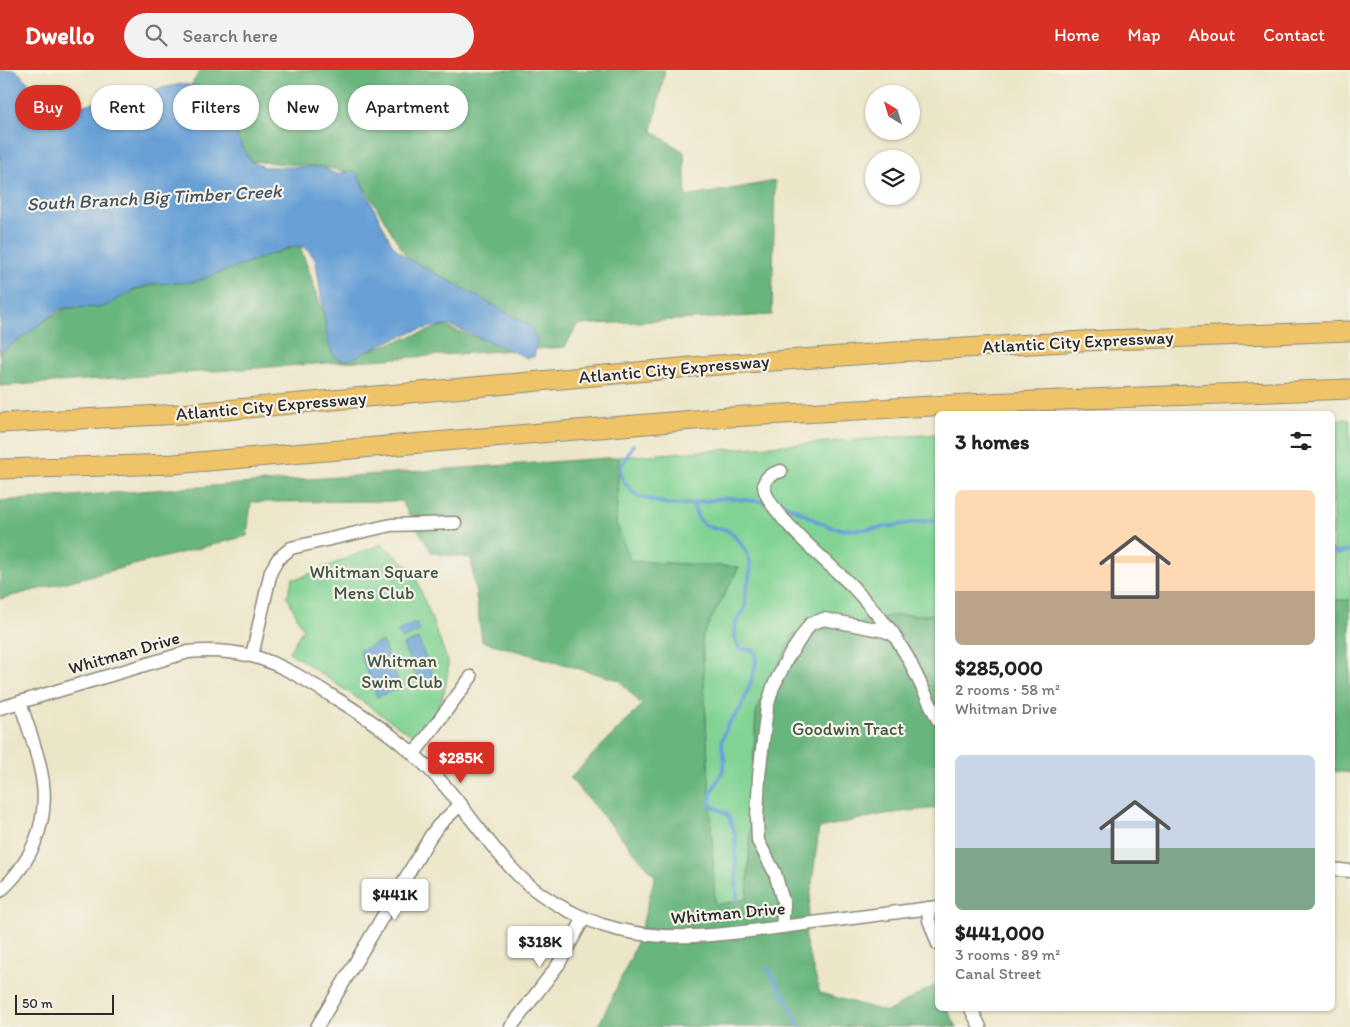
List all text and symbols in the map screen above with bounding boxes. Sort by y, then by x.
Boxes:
search box [124,13,474,58]
text: Dwello [25,21,94,50]
icon: search [142,21,170,49]
text: Search here [182,24,278,47]
text: Home [1054,24,1100,46]
text: Map [1128,24,1161,46]
text: About [1189,24,1235,46]
text: Contact [1263,24,1325,46]
chip: Buy [15,85,81,130]
chip: Rent [91,85,163,130]
chip: Filters [173,85,259,130]
chip: New [269,85,338,130]
chip: Apartment [348,85,468,130]
north arrow [865,85,920,140]
map controls [865,85,920,205]
button: layers [865,150,920,205]
water label: South Branch Big Timber Creek [26,179,283,216]
street label: Atlantic City Expressway [982,326,1175,358]
street label: Atlantic City Expressway [578,350,771,388]
street label: Atlantic City Expressway [175,387,368,425]
icon: filters [1287,427,1315,455]
text: 3 homes [955,429,1030,454]
icon: home [1090,522,1180,612]
park label: Whitman Square Mens Club [309,561,439,604]
street label: Whitman Drive [66,627,182,679]
park label: Whitman Swim Club [361,650,443,693]
text: $285,000 [955,655,1043,680]
text: 2 rooms · 58 m² [955,680,1060,699]
text: Whitman Drive [955,699,1057,718]
park label: Goodwin Tract [792,718,904,740]
pin: $285K [426,742,496,784]
text: $285K [439,748,483,767]
icon: home [1090,787,1180,877]
pin: $441K [360,878,430,921]
text: $441K [373,885,418,904]
street label: Whitman Drive [670,897,786,929]
text: $441,000 [955,920,1044,945]
pin: $318K [505,926,575,968]
text: $318K [518,932,562,951]
text: 3 rooms · 89 m² [955,945,1060,964]
text: Canal Street [955,964,1041,983]
scale bar [15,992,114,1015]
text: 50 m [22,995,53,1012]

